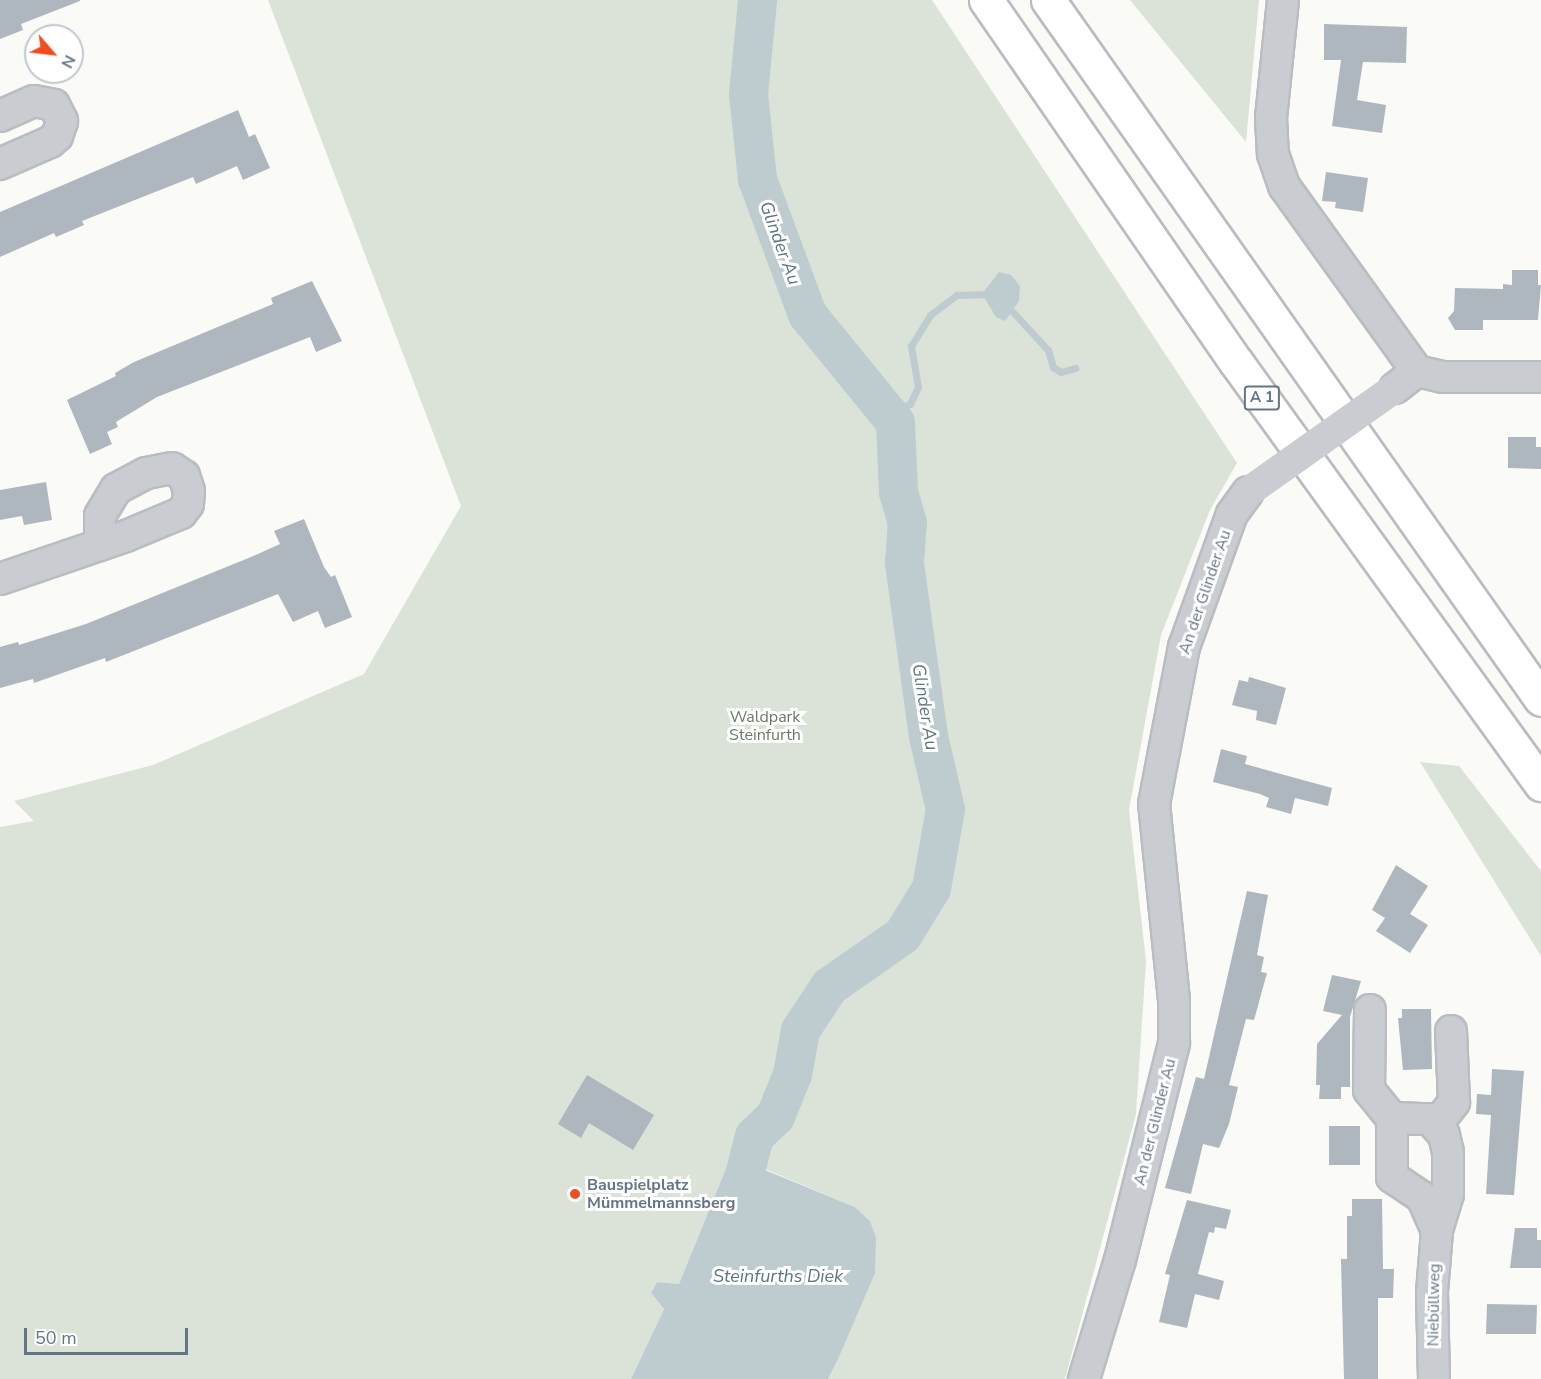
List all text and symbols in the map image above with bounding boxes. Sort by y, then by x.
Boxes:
north arrow [24,24,84,84]
text: N [56,51,81,72]
water label: Glinder Au [755,198,805,288]
road number: A 1 [1242,386,1282,410]
street label: An der Glinder Au [1175,527,1235,657]
water label: Glinder Au [908,662,942,752]
park label: Waldpark Steinfurth [729,707,801,745]
street label: An der Glinder Au [1130,1057,1180,1187]
place label: Bauspielplatz Mümmelmannsberg [587,1175,735,1213]
marker: Bauspielplatz Mümmelmannsberg [568,1187,582,1201]
street label: Niebüllweg [1424,1263,1444,1347]
water label: Steinfurths Diek [713,1265,843,1287]
scale bar [27,1316,190,1354]
text: 50 m [35,1326,77,1350]

